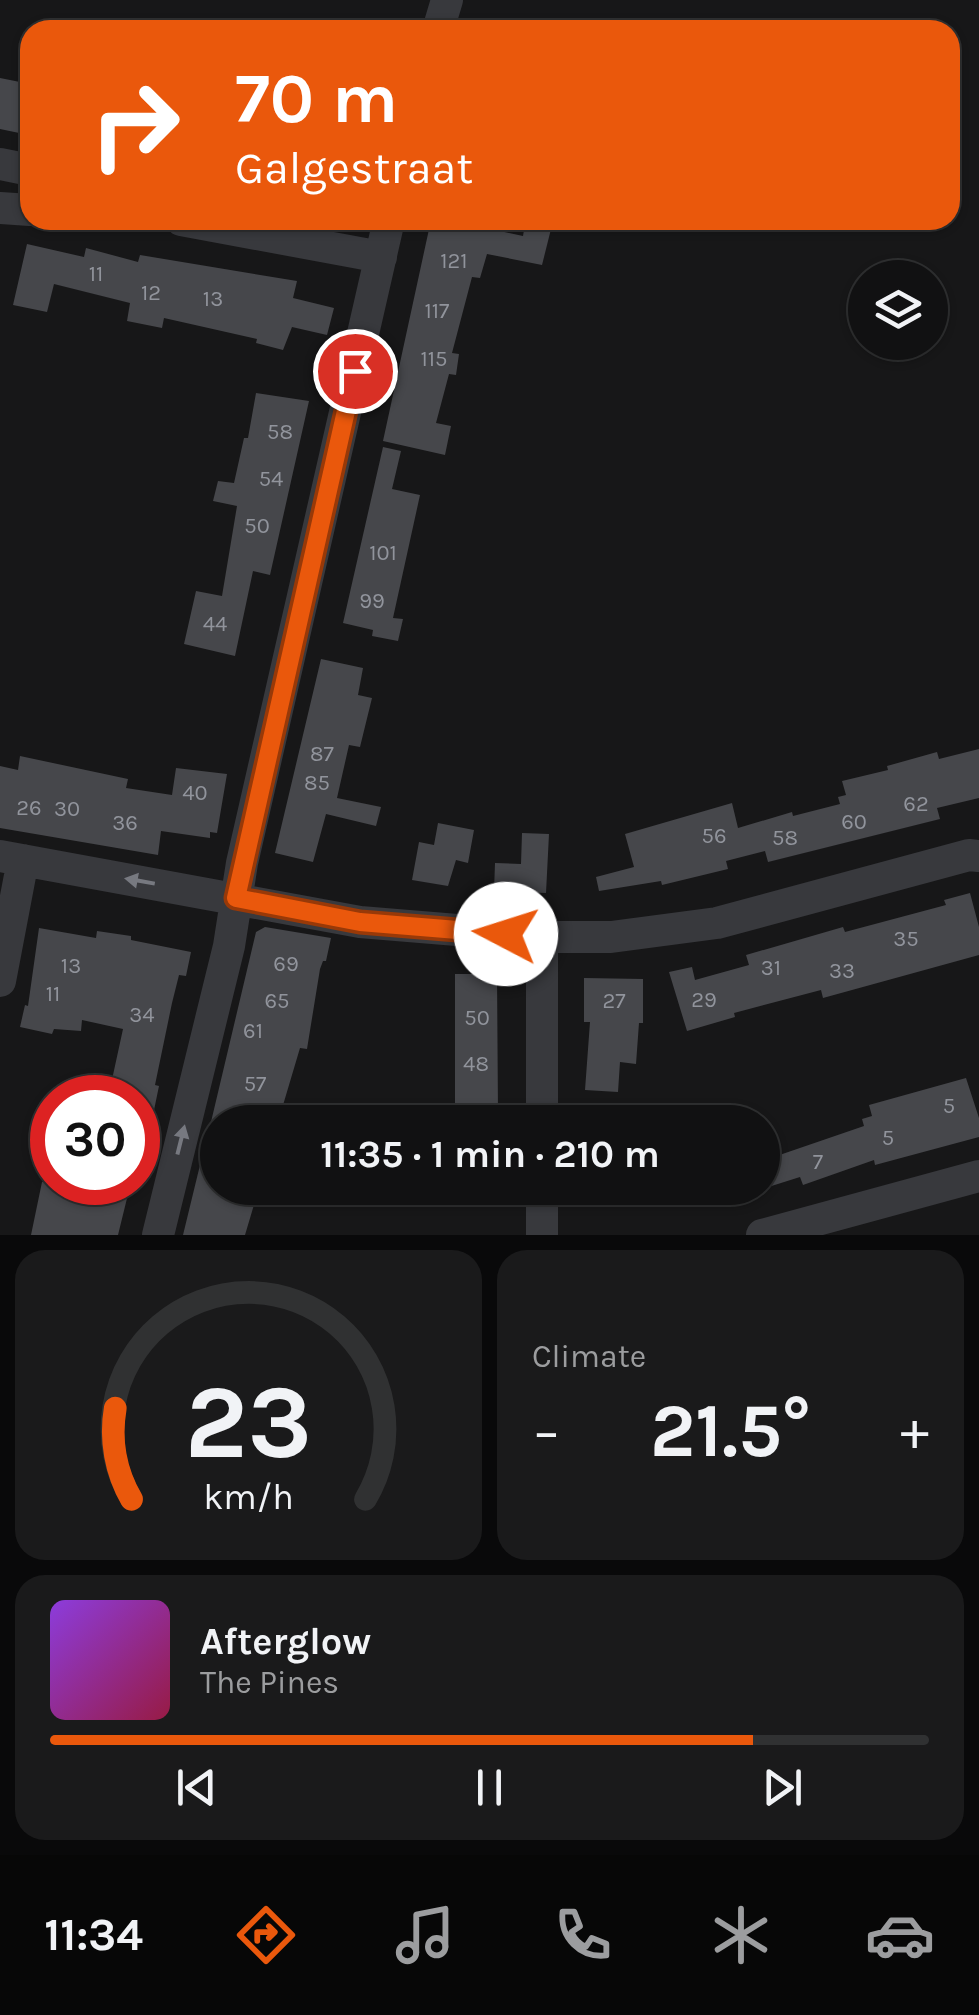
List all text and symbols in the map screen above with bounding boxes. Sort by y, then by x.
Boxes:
text: 70 m [235,58,398,140]
icon: right [70,60,200,190]
text: Galgestraat [235,142,473,194]
house number: 121 [440,248,468,274]
map controls [848,260,948,360]
button: layers [848,260,948,360]
house number: 11 [89,261,103,287]
house number: 12 [141,280,161,306]
house number: 13 [203,286,223,312]
house number: 117 [425,298,449,324]
pin [313,329,398,414]
icon: arrive [328,344,383,399]
house number: 115 [421,346,447,372]
house number: 58 [267,419,293,445]
house number: 54 [259,466,283,492]
house number: 50 [244,513,270,539]
house number: 101 [369,540,397,566]
house number: 99 [359,588,385,614]
house number: 44 [203,611,227,637]
house number: 87 [310,741,334,767]
house number: 85 [304,770,330,796]
house number: 40 [182,780,208,806]
house number: 62 [903,791,929,817]
house number: 26 [16,795,42,821]
house number: 30 [54,796,80,822]
house number: 60 [841,809,867,835]
house number: 36 [112,810,138,836]
house number: 56 [701,823,727,849]
house number: 58 [772,825,798,851]
one-way arrow [124,873,155,888]
position arrow [454,882,558,986]
house number: 35 [893,926,919,952]
house number: 69 [273,951,299,977]
house number: 13 [61,953,81,979]
house number: 31 [761,955,781,981]
house number: 33 [829,958,855,984]
house number: 11 [46,981,60,1007]
house number: 29 [691,987,717,1013]
house number: 65 [264,988,290,1014]
house number: 27 [602,988,626,1014]
house number: 34 [129,1002,155,1028]
house number: 50 [464,1005,490,1031]
house number: 61 [243,1018,263,1044]
house number: 48 [463,1051,489,1077]
house number: 57 [244,1071,266,1097]
speed limit sign: 30 [30,1075,160,1205]
house number: 5 [943,1093,955,1119]
one-way arrow [174,1124,190,1155]
house number: 5 [882,1125,894,1151]
text: 11:35 · 1 min · 210 m [320,1132,660,1177]
house number: 7 [813,1149,823,1175]
text: Climate [532,1338,646,1375]
text: 23 [185,1362,312,1483]
text: 21.5° [650,1387,811,1475]
text: − [532,1399,561,1463]
text: + [900,1399,929,1463]
text: km/h [203,1476,294,1518]
text: Afterglow [200,1619,371,1664]
text: The Pines [200,1664,339,1701]
icon: previous [169,1760,224,1815]
icon: pause [462,1760,517,1815]
icon: next [755,1760,810,1815]
icon: directions [231,1900,301,1970]
icon: music [390,1900,460,1970]
icon: phone [548,1900,618,1970]
icon: climate [706,1900,776,1970]
icon: car [865,1900,935,1970]
text: 11:34 [44,1909,143,1961]

